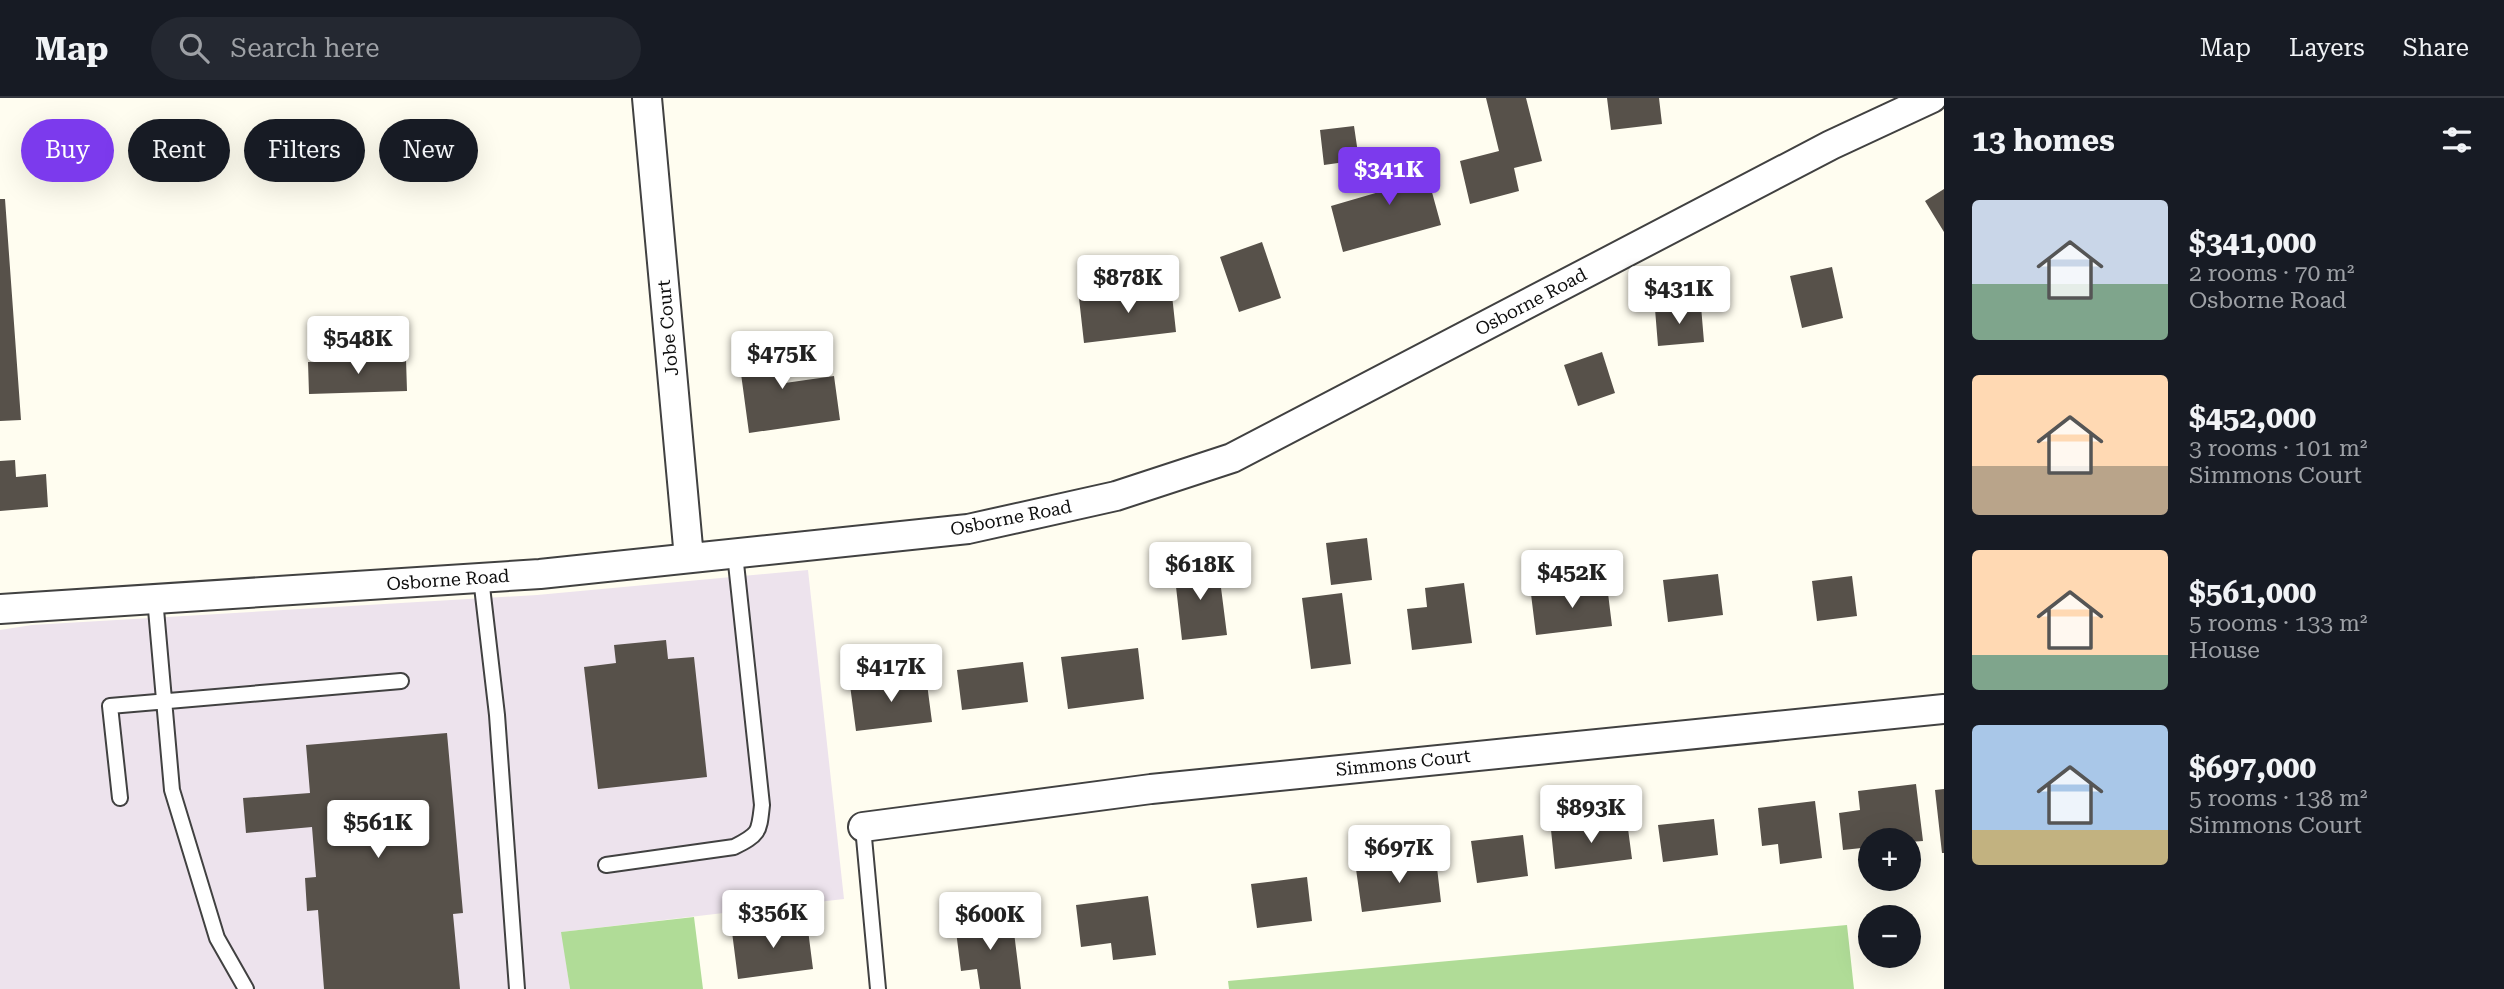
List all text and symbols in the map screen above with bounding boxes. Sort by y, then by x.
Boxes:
search box [151,17,641,80]
text: Map [35,29,109,68]
icon: search [175,29,213,67]
text: Search here [231,33,380,63]
text: Map [2200,34,2251,62]
text: Layers [2289,34,2365,62]
text: Share [2403,34,2469,62]
chip: Buy [21,119,114,182]
chip: Rent [128,119,230,182]
chip: Filters [244,119,365,182]
chip: New [379,119,478,182]
icon: filters [2438,121,2476,159]
text: 13 homes [1972,123,2115,158]
pin: $341K [1340,148,1438,207]
text: $341K [1354,156,1424,183]
text: $341,000 [2189,225,2316,260]
icon: home [2028,228,2112,312]
pin: $878K [1079,256,1177,315]
text: 2 rooms · 70 m² [2189,260,2355,287]
street label: Osborne Road [1471,263,1590,340]
text: $878K [1093,264,1163,291]
pin: $431K [1630,266,1728,326]
text: $431K [1644,275,1714,302]
street label: Jobe Court [653,279,682,377]
text: Osborne Road [2189,287,2346,314]
pin: $548K [309,316,407,376]
text: $548K [323,325,393,352]
pin: $475K [733,331,831,391]
text: $475K [747,340,817,367]
text: $452,000 [2189,400,2316,435]
icon: home [2028,403,2112,487]
text: 3 rooms · 101 m² [2189,435,2367,462]
text: Simmons Court [2189,462,2362,489]
street label: Osborne Road [948,495,1074,540]
pin: $618K [1151,542,1249,602]
pin: $452K [1523,550,1621,610]
text: $618K [1165,551,1235,578]
text: $452K [1537,559,1607,586]
street label: Osborne Road [386,565,511,594]
text: $561,000 [2189,575,2316,610]
icon: home [2028,578,2112,662]
text: 5 rooms · 133 m² [2189,610,2367,637]
text: House [2189,637,2260,664]
pin: $417K [842,644,940,704]
text: $417K [856,653,926,680]
street label: Simmons Court [1335,745,1472,780]
text: $697,000 [2189,750,2316,785]
icon: home [2028,753,2112,837]
text: 5 rooms · 138 m² [2189,785,2367,812]
pin: $893K [1542,786,1640,845]
text: $893K [1556,794,1626,821]
pin: $561K [329,800,427,860]
text: $561K [343,809,413,836]
text: Simmons Court [2189,812,2362,839]
pin: $697K [1350,826,1448,885]
map controls [1858,828,1921,968]
button: + [1858,828,1921,891]
text: $697K [1364,834,1434,861]
pin: $356K [724,890,822,950]
pin: $600K [941,892,1039,952]
text: $356K [738,899,808,926]
text: $600K [955,901,1025,928]
button: − [1858,905,1921,968]

